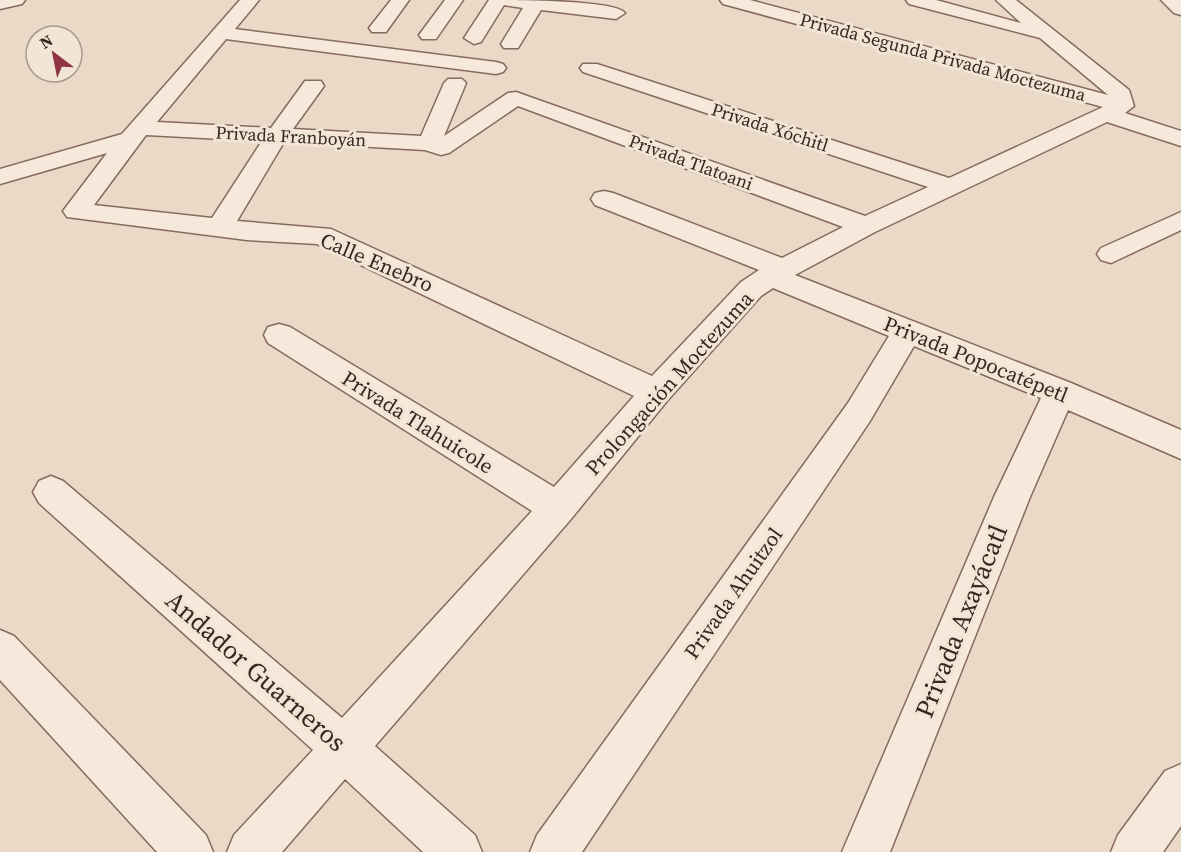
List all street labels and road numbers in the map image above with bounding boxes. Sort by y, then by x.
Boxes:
street label: Privada Segunda Privada Moctezuma [797,7,1090,107]
street label: Privada Xóchitl [708,96,832,158]
street label: Privada Franboyán [215,120,367,152]
street label: Privada Tlatoani [625,128,757,196]
street label: Calle Enebro [316,225,438,299]
street label: Prolongación Moctezuma [578,284,760,481]
street label: Privada Popocatépetl [879,309,1073,409]
street label: Privada Tlahuicole [337,364,499,480]
street label: Privada Axayácatl [906,519,1016,723]
street label: Privada Ahuitzol [677,522,789,664]
street label: Andador Guarneros [158,582,354,760]

